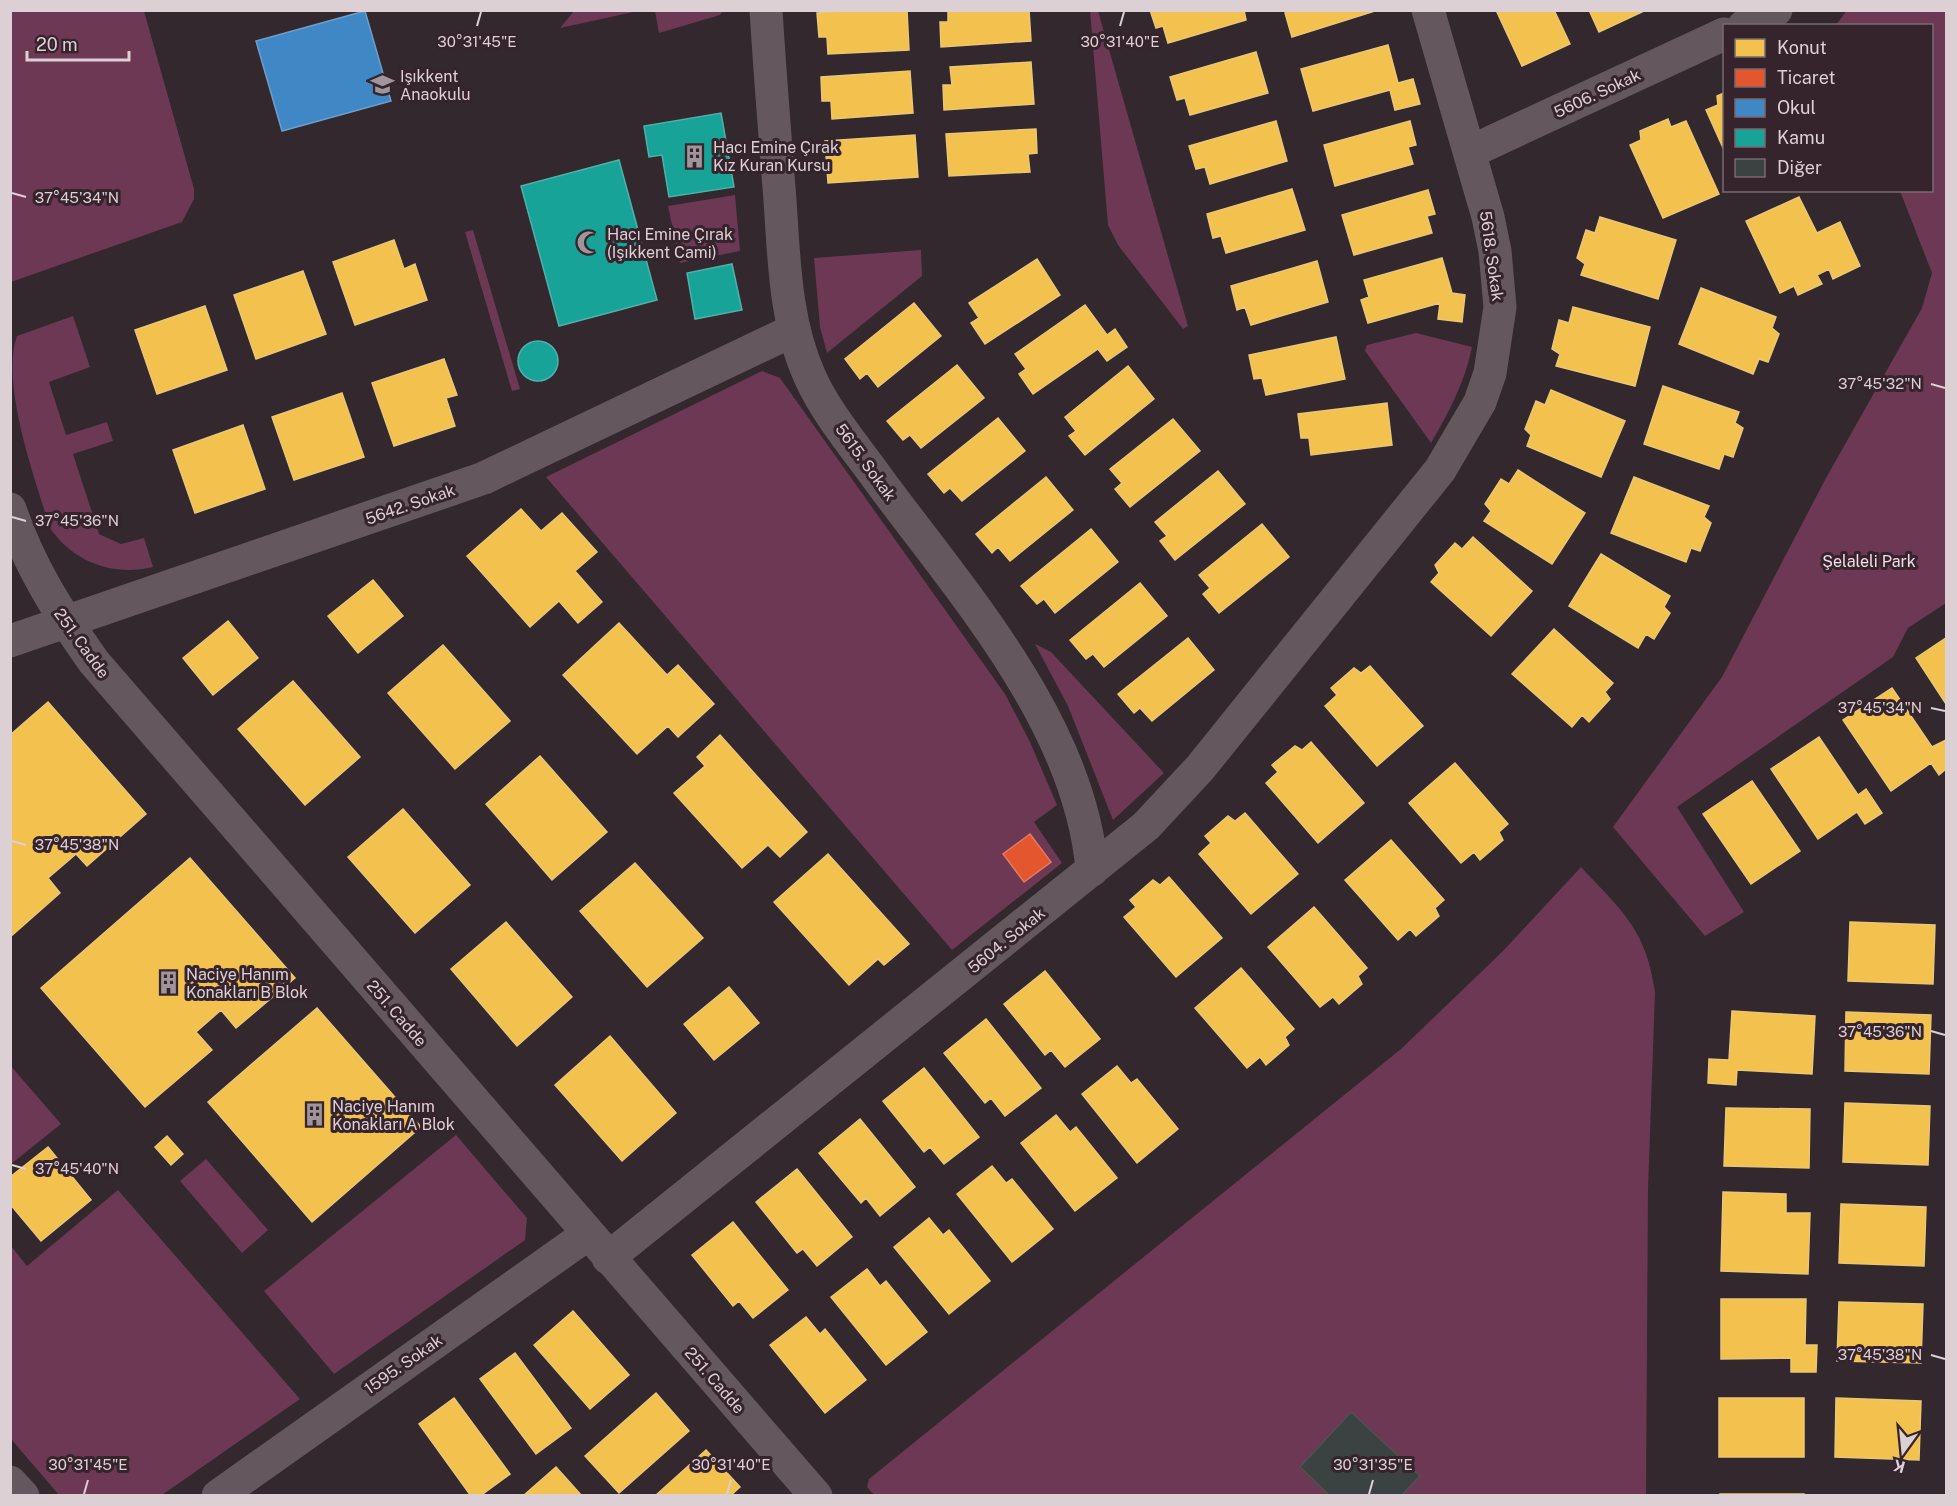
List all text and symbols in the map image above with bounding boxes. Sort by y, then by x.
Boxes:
scale bar [27,24,129,62]
legend [1723,24,1933,192]
text: 30°31'45"E [437,33,517,50]
text: 30°31'40"E [1080,33,1160,50]
text: 20 m [36,34,78,55]
text: Konut [1777,37,1827,58]
street label: 5606. Sokak [1551,65,1644,122]
place label: Işıkkent Anaokulu [400,67,471,104]
text: Ticaret [1777,67,1835,88]
school or university icon: Işıkkent Anaokulu [369,72,395,98]
text: Okul [1777,97,1816,118]
text: Kamu [1777,127,1825,148]
place label: Hacı Emine Çırak Kız Kuran Kursu [713,138,839,175]
building icon: Hacı Emine Çırak Kız Kuran Kursu [682,143,708,169]
text: Diğer [1777,157,1822,178]
text: 37°45'34"N [35,189,119,206]
street label: 5618. Sokak [1476,210,1507,302]
place label: Hacı Emine Çırak (Işıkkent Cami) [607,225,733,262]
mosque icon: Hacı Emine Çırak (Işıkkent Cami) [576,230,602,256]
text: 37°45'32"N [1838,375,1922,392]
street label: 5615. Sokak [831,420,900,505]
street label: 5642. Sokak [363,480,457,529]
text: 37°45'36"N [35,512,119,529]
park label: Şelaleli Park [1822,552,1916,571]
street label: 251. Cadde [50,605,113,682]
text: 37°45'34"N [1838,699,1922,716]
text: 37°45'38"N [35,836,119,853]
street label: 5604. Sokak [964,904,1049,977]
place label: Naciye Hanım Konakları B Blok [186,965,308,1002]
building icon: Naciye Hanım Konakları B Blok [155,970,181,996]
street label: 251. Cadde [363,976,431,1050]
text: 37°45'36"N [1838,1023,1922,1040]
place label: Naciye Hanım Konakları A Blok [332,1097,455,1134]
building icon: Naciye Hanım Konakları A Blok [301,1102,327,1128]
text: 37°45'40"N [35,1160,119,1177]
street label: 1595. Sokak [361,1331,446,1398]
street label: 251. Cadde [681,1343,749,1417]
text: 37°45'38"N [1838,1346,1922,1363]
north arrow [1873,1422,1933,1482]
text: K [1891,1455,1907,1477]
text: 30°31'45"E [48,1456,128,1473]
text: 30°31'40"E [691,1456,771,1473]
text: 30°31'35"E [1333,1456,1413,1473]

